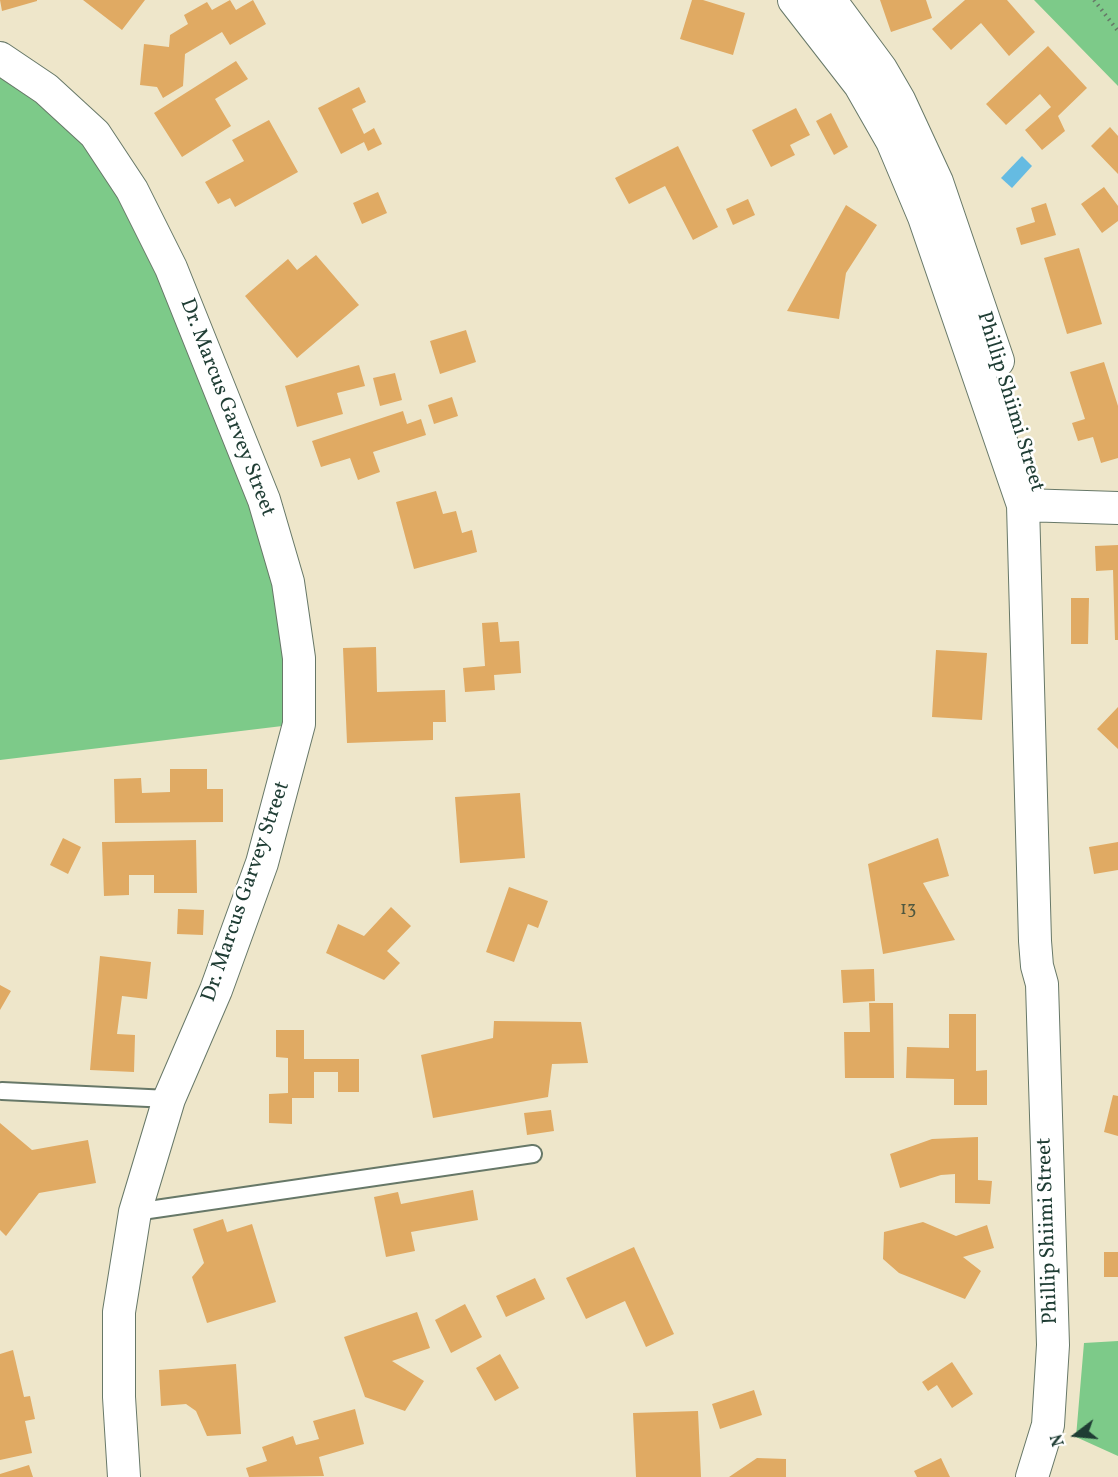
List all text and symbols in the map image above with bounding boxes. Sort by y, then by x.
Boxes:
street label: Dr. Marcus Garvey Street [173,295,279,521]
street label: Phillip Shiimi Street [970,309,1048,495]
street label: Dr. Marcus Garvey Street [197,778,297,1006]
house number: 13 [900,900,916,922]
street label: Phillip Shiimi Street [1033,1137,1065,1325]
north arrow [1046,1405,1106,1465]
text: N [1047,1431,1071,1449]

